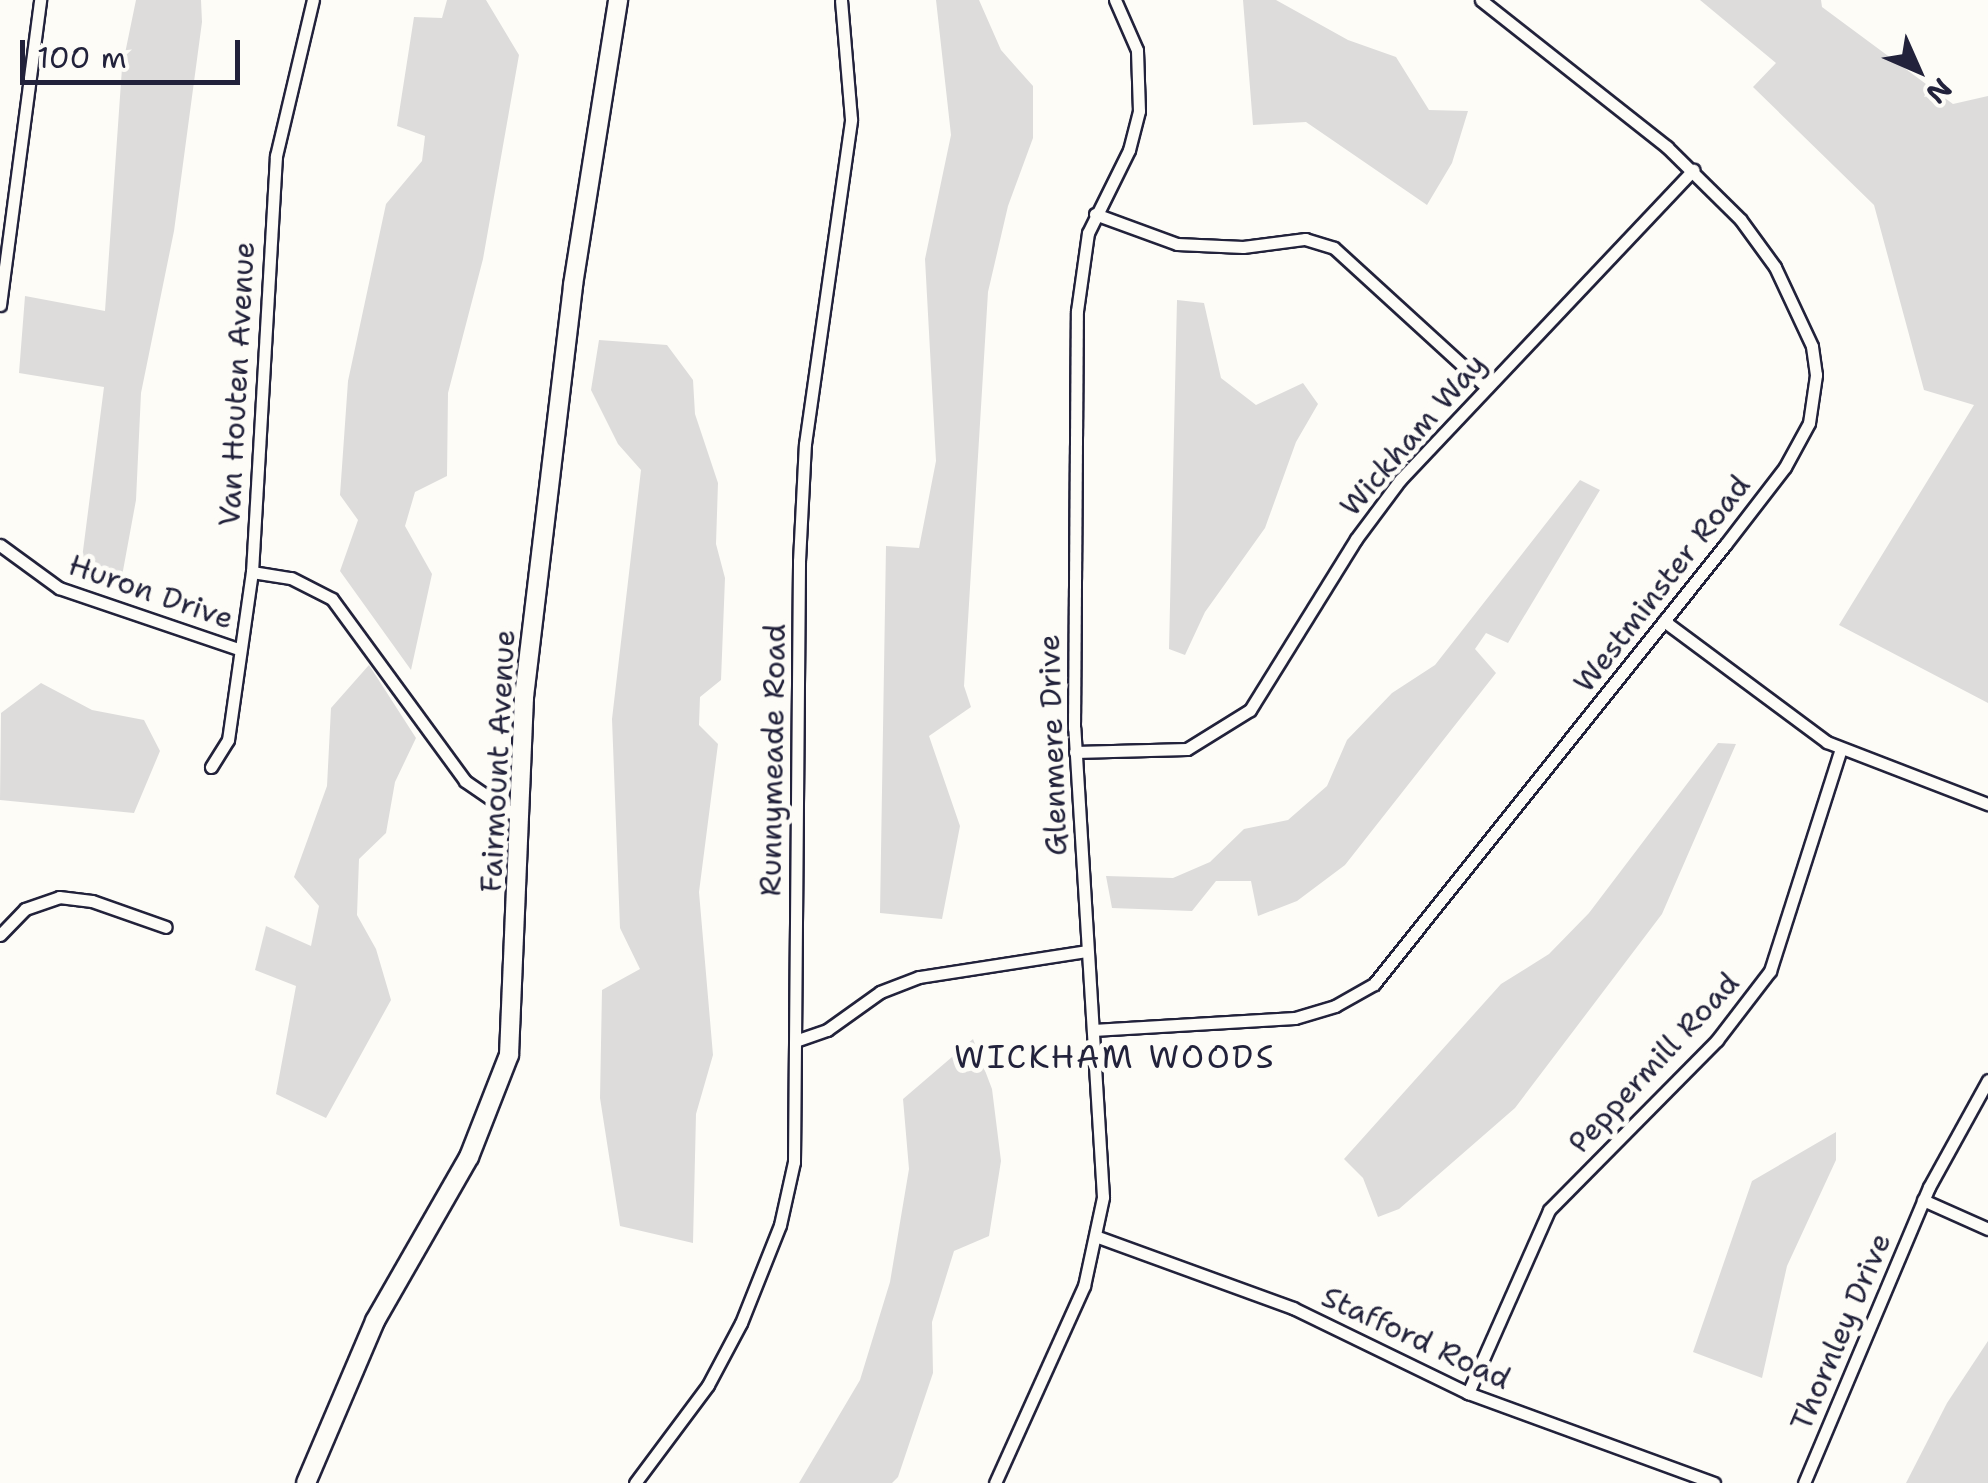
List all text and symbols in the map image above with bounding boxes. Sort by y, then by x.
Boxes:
scale bar [25,20,245,82]
north arrow [1868,20,1968,120]
text: 100 m [37,37,127,78]
text: N [1918,70,1960,112]
street label: Van Houten Avenue [212,241,262,527]
street label: Wickham Way [1332,346,1494,524]
street label: Westminster Road [1566,468,1758,700]
street label: Huron Drive [64,547,238,637]
street label: Runnymeade Road [753,623,793,897]
street label: Fairmount Avenue [473,629,523,893]
street label: Glenmere Drive [1031,634,1075,856]
street label: Peppermill Road [1561,965,1747,1161]
district label: WICKHAM WOODS [954,1038,1276,1076]
street label: Thornley Drive [1783,1228,1899,1436]
street label: Stafford Road [1316,1279,1516,1397]

